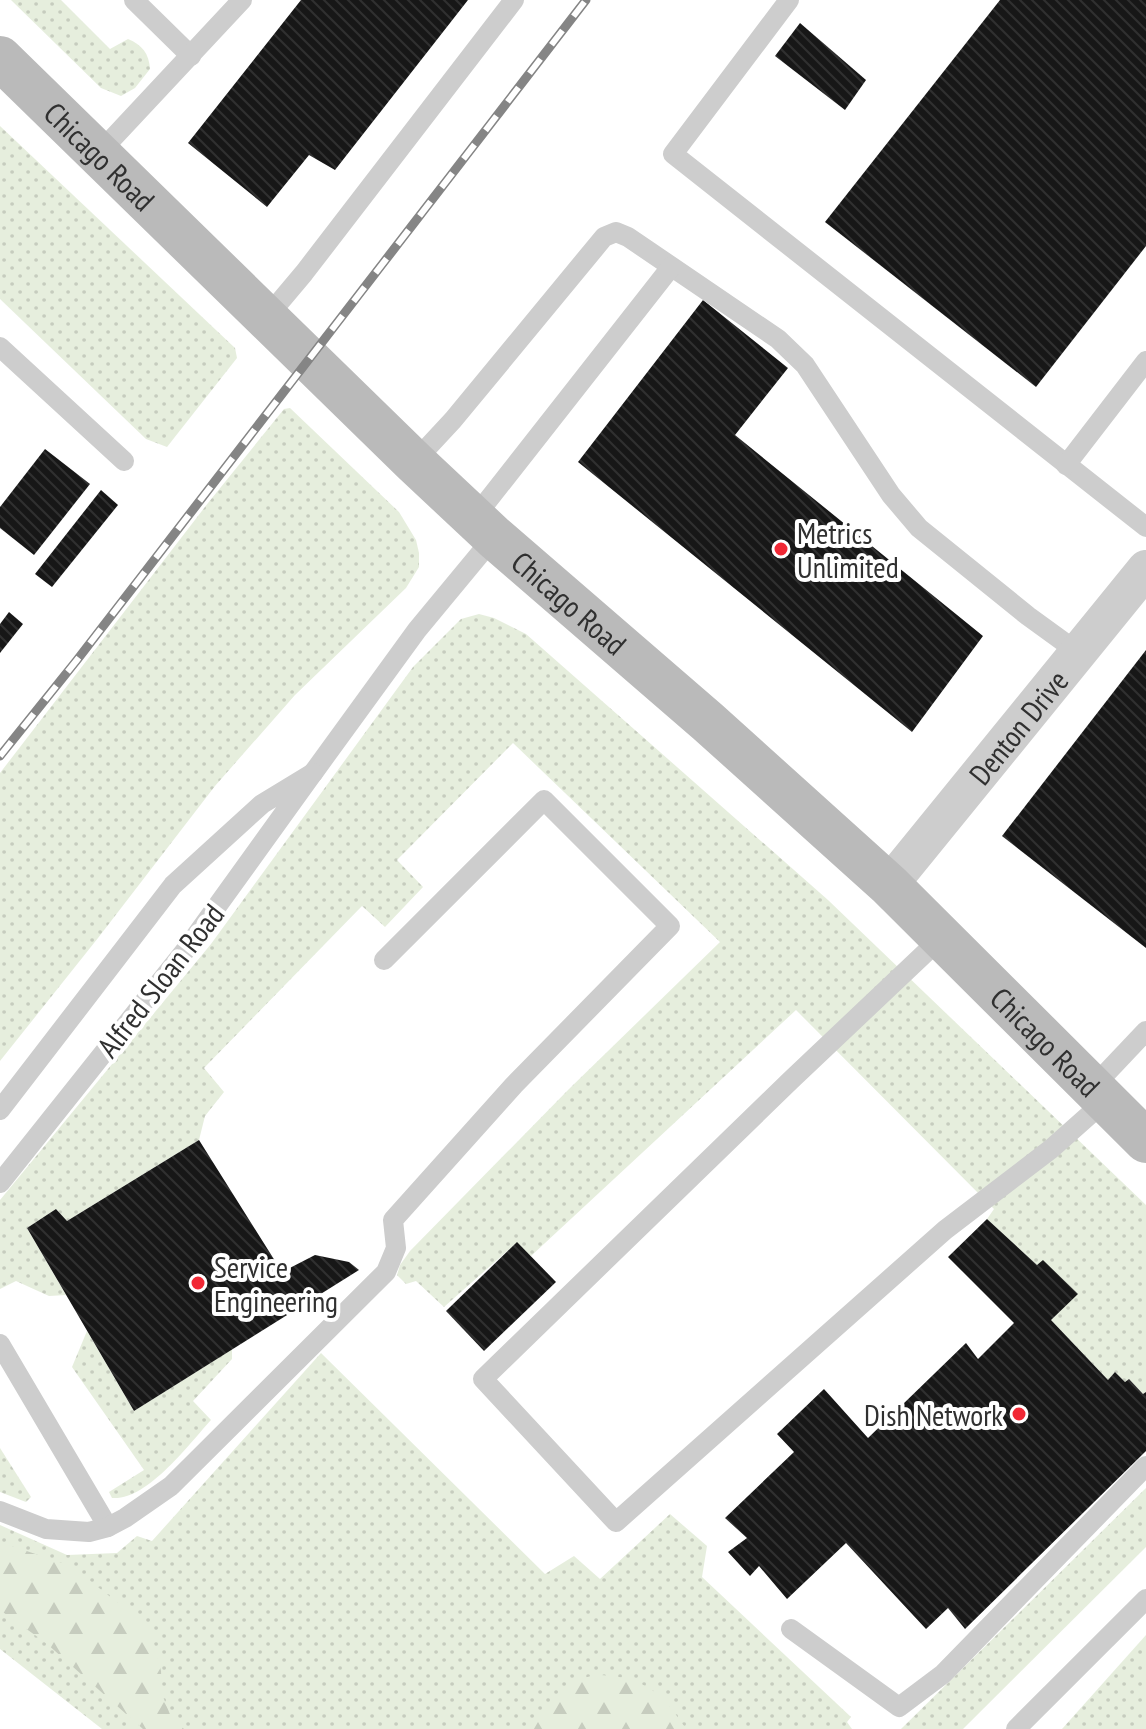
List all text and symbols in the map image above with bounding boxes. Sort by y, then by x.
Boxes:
street label: Chicago Road [37,93,164,219]
place label: Metrics Unlimited [797,513,899,586]
marker: Metrics Unlimited [772,540,790,558]
street label: Chicago Road [504,542,635,663]
street label: Denton Drive [960,662,1076,792]
street label: Alfred Sloan Road [88,895,232,1065]
street label: Chicago Road [983,978,1109,1104]
place label: Service Engineering [214,1247,338,1320]
marker: Service Engineering [189,1274,207,1292]
place label: Dish Network [864,1395,1003,1434]
marker: Dish Network [1010,1405,1028,1423]

